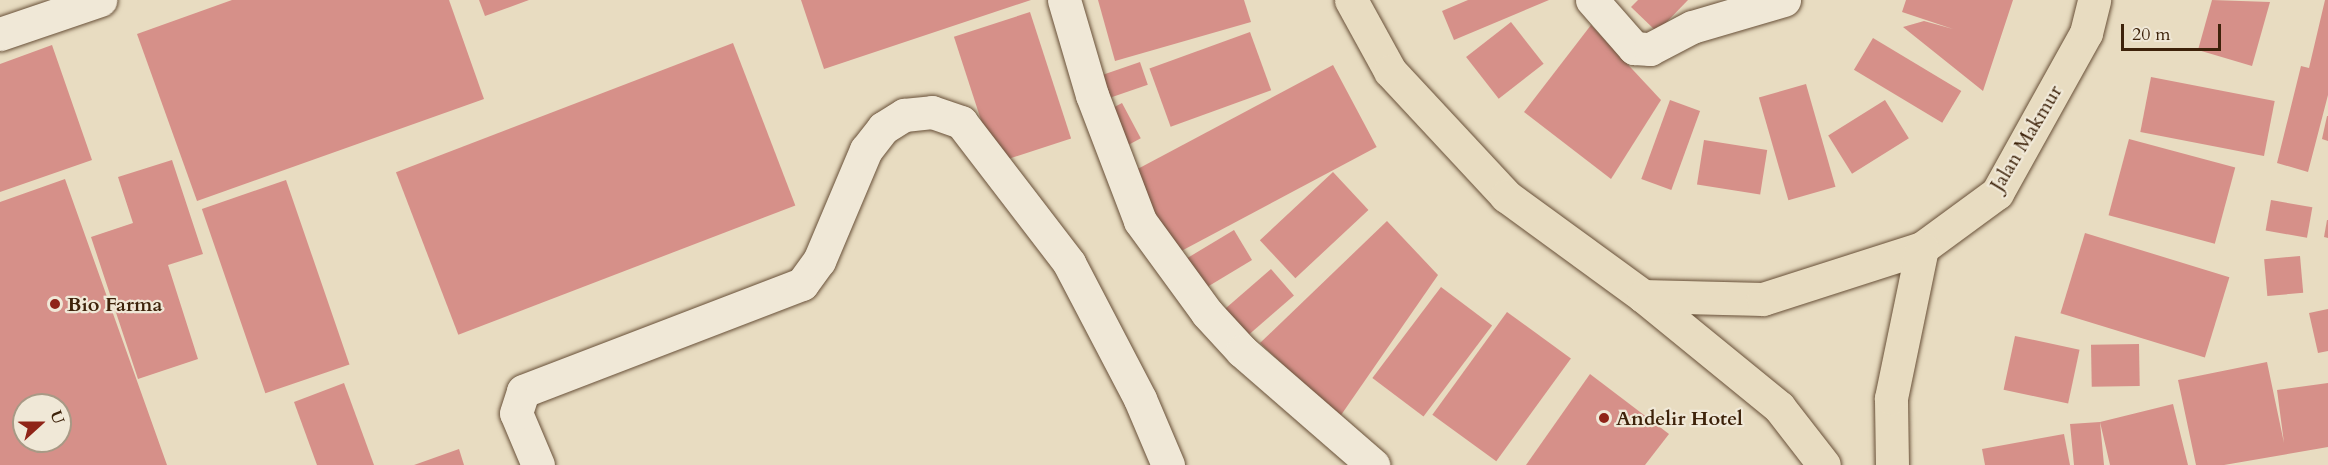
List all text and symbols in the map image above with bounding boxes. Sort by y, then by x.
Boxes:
scale bar [2124,12,2224,50]
text: 20 m [2132,22,2171,47]
street label: Jalan Makmur [1985,81,2067,195]
place label: Bio Farma [67,292,162,316]
marker: Bio Farma [48,297,62,311]
north arrow [12,393,72,453]
place label: Andelir Hotel [1616,406,1743,430]
text: U [44,407,70,427]
marker: Andelir Hotel [1597,411,1611,425]

